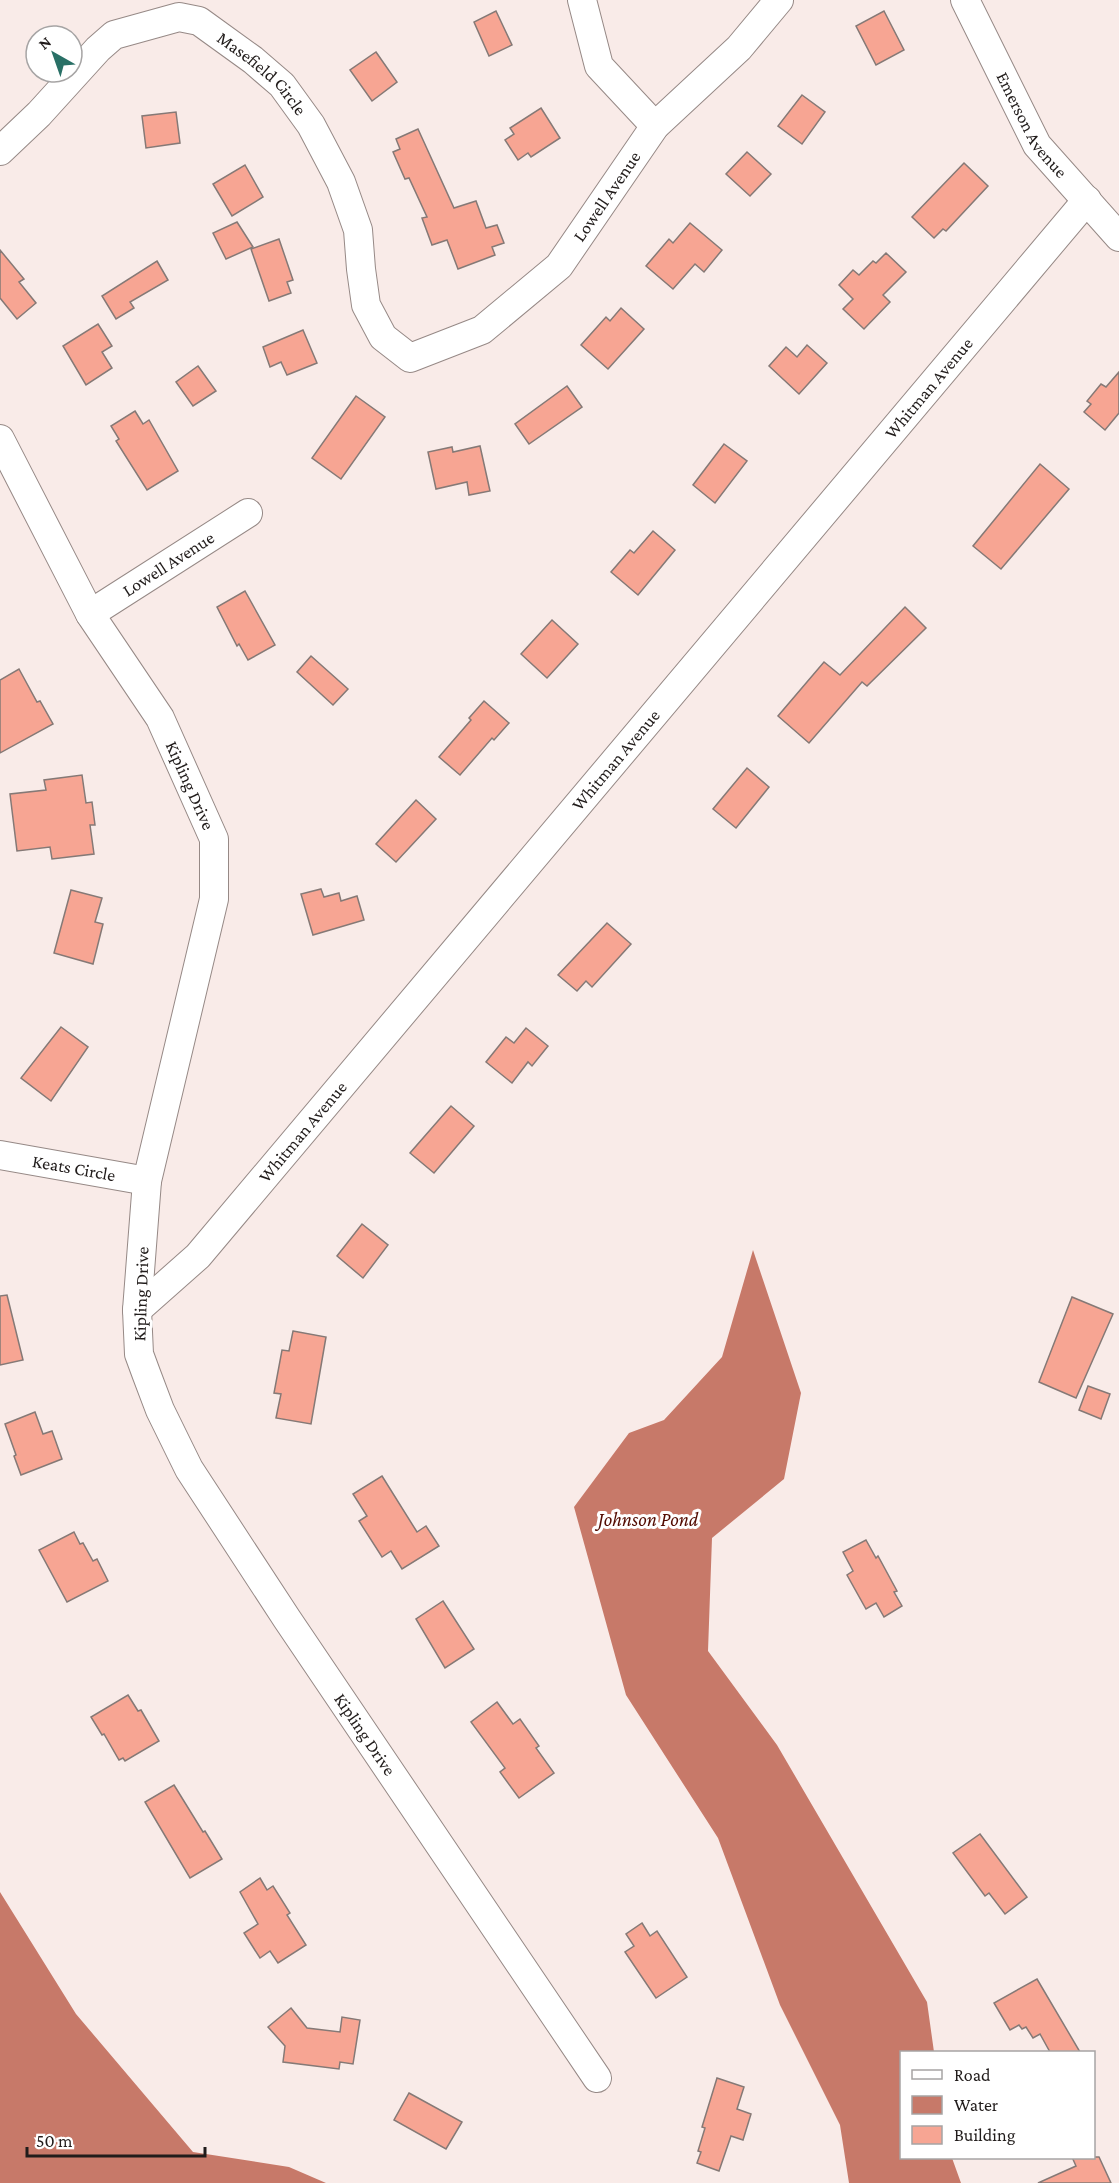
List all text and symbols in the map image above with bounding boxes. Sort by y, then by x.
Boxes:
north arrow [24,24,84,84]
street label: Masefield Circle [213,27,311,119]
text: N [35,33,54,53]
street label: Emerson Avenue [992,69,1071,182]
street label: Lowell Avenue [569,147,645,245]
street label: Whitman Avenue [881,333,977,443]
street label: Lowell Avenue [119,527,218,601]
street label: Whitman Avenue [568,705,664,814]
street label: Kipling Drive [162,738,219,833]
street label: Whitman Avenue [255,1077,351,1186]
street label: Keats Circle [31,1151,117,1185]
street label: Kipling Drive [129,1246,153,1342]
water label: Johnson Pond [595,1508,699,1531]
street label: Kipling Drive [330,1690,400,1779]
legend [900,2051,1095,2159]
text: Road [954,2065,991,2085]
text: Water [954,2095,999,2115]
scale bar [27,2120,206,2158]
text: Building [954,2125,1016,2145]
text: 50 m [36,2131,73,2151]

